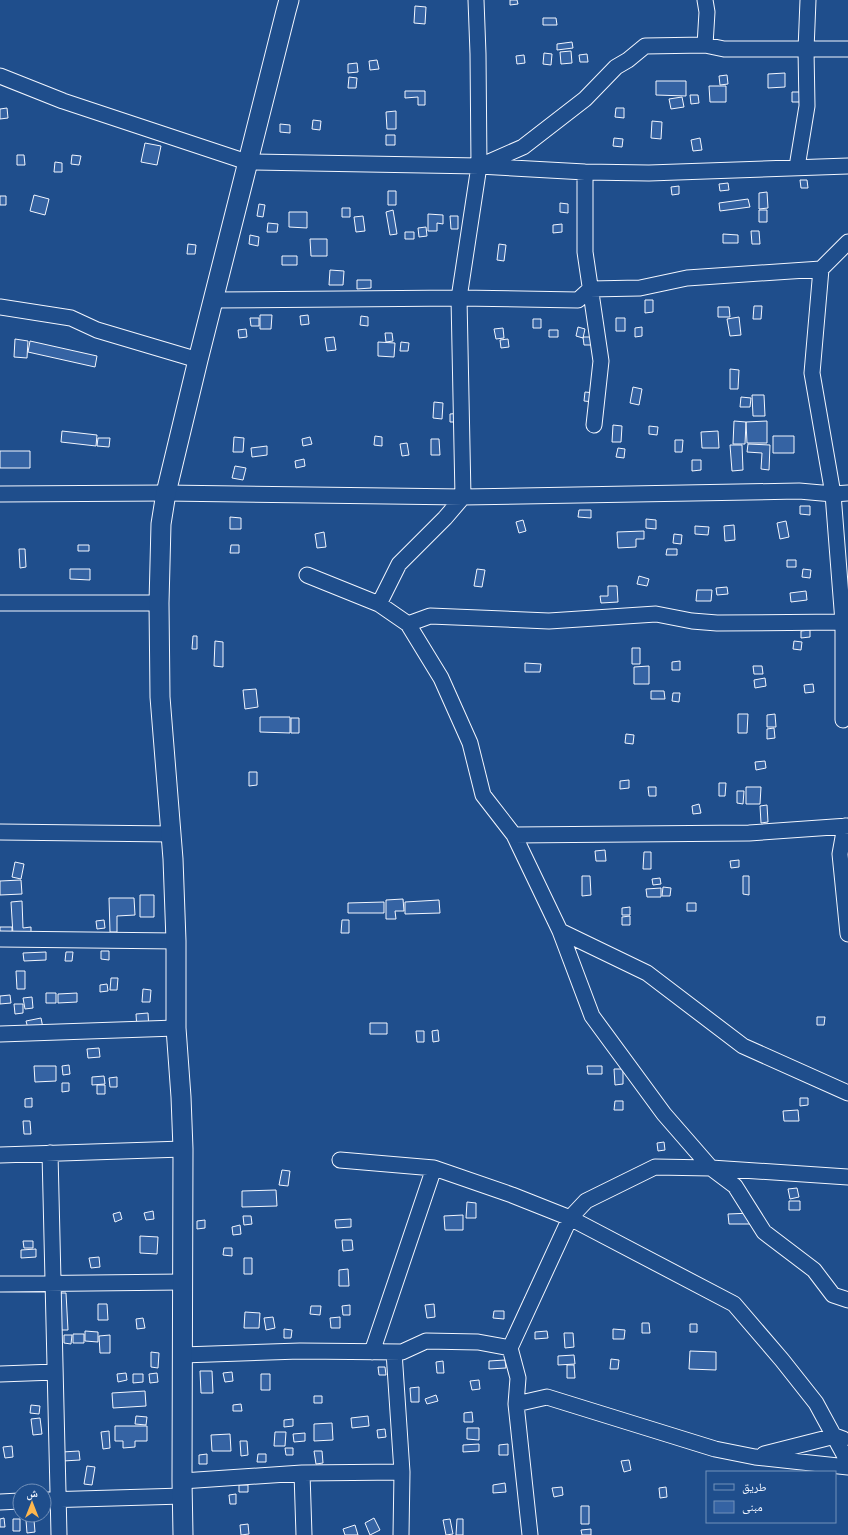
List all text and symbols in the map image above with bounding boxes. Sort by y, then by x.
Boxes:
legend [706,1471,836,1523]
text: طريق [742,1480,767,1494]
north arrow [12,1483,52,1523]
text: ش [26,1487,38,1501]
text: مبنى [742,1500,763,1514]

